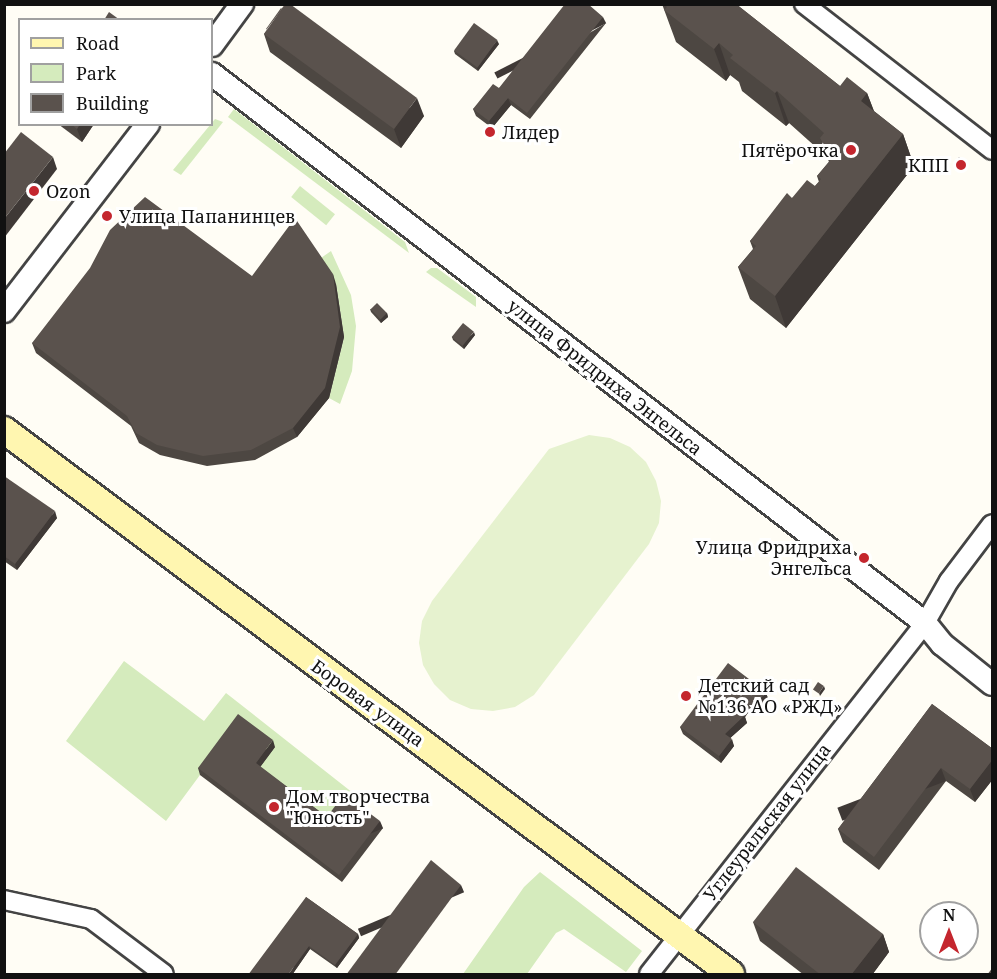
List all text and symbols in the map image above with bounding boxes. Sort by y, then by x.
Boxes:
legend [18,18,213,126]
text: Road [76,31,119,55]
text: Park [76,61,116,85]
text: Building [76,91,149,115]
place label: Лидер [502,121,560,143]
marker: Лидер [483,125,497,139]
place label: Пятёрочка [741,139,839,161]
marker: Пятёрочка [844,143,858,157]
place label: КПП [908,154,949,176]
marker: КПП [954,158,968,172]
place label: Ozon [46,180,91,202]
marker: Ozon [27,184,41,198]
place label: Улица Папанинцев [119,205,295,227]
marker: Улица Папанинцев [100,209,114,223]
street label: улица Фридриха Энгельса [504,294,706,460]
place label: Улица Фридриха Энгельса [696,537,852,580]
marker: Улица Фридриха Энгельса [857,551,871,565]
street label: Боровая улица [307,655,429,751]
place label: Детский сад №136 АО «РЖД» [698,675,843,718]
marker: Детский сад №136 АО «РЖД» [679,689,693,703]
street label: Углеуральская улица [699,739,835,905]
place label: Дом творчества "Юность" [286,786,430,828]
marker: Дом творчества "Юность" [267,800,281,814]
north arrow [919,901,979,961]
text: N [943,904,955,926]

